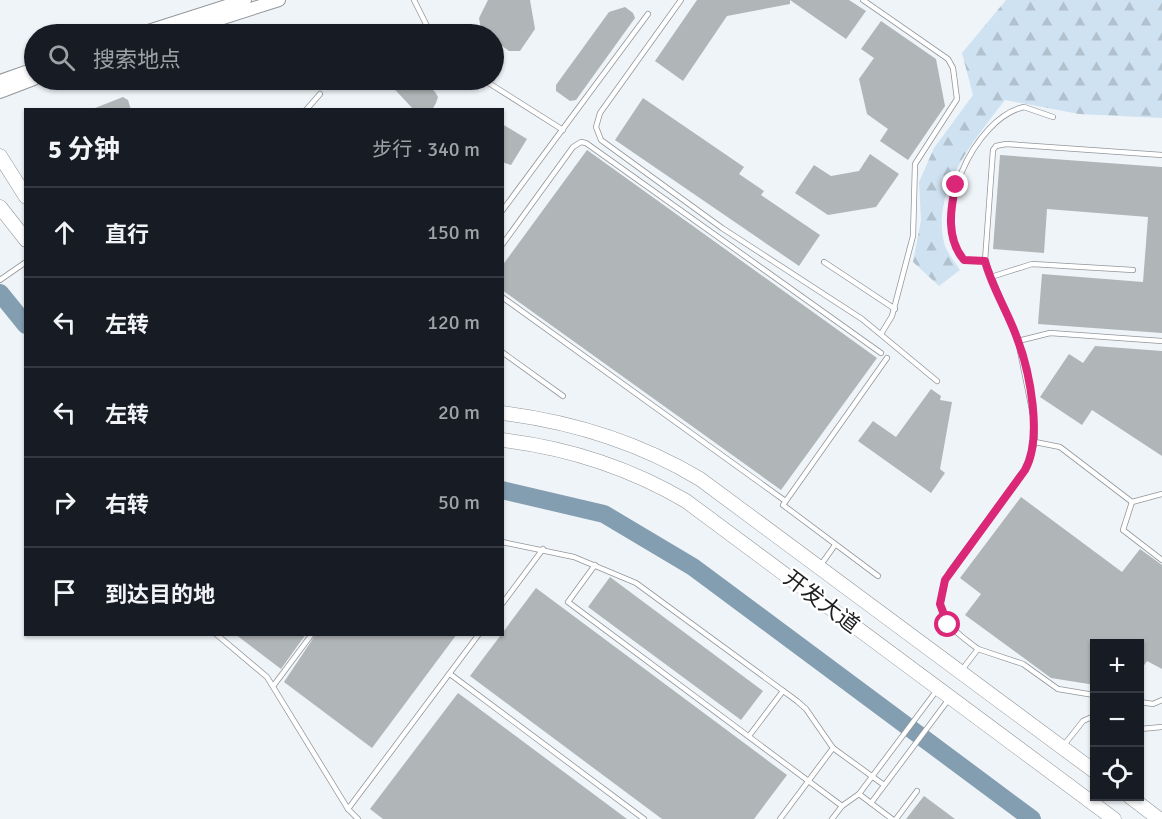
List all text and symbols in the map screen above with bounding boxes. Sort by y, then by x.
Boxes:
search box [24,24,504,90]
icon: search [45,41,78,74]
text: 搜索地点 [93,46,181,73]
text: 5 分钟 [48,134,120,166]
text: 步行 · 340 m [372,137,480,162]
route end [942,171,968,197]
icon: ahead [48,216,81,249]
text: 150 m [427,220,480,245]
text: 直行 [105,221,149,248]
icon: left [48,306,81,339]
text: 120 m [427,310,480,335]
text: 左转 [105,311,149,338]
icon: left [48,396,81,429]
text: 20 m [438,400,480,425]
text: 左转 [105,401,149,428]
icon: right [48,486,81,519]
text: 50 m [438,490,480,515]
text: 右转 [105,491,149,518]
street label: 开发大道 [778,564,865,639]
icon: arrive [48,576,81,609]
text: 到达目的地 [105,581,215,608]
route start [934,611,960,637]
map controls [1090,639,1144,801]
button: + [1090,639,1144,693]
button: − [1090,693,1144,747]
button: locate [1090,747,1144,801]

